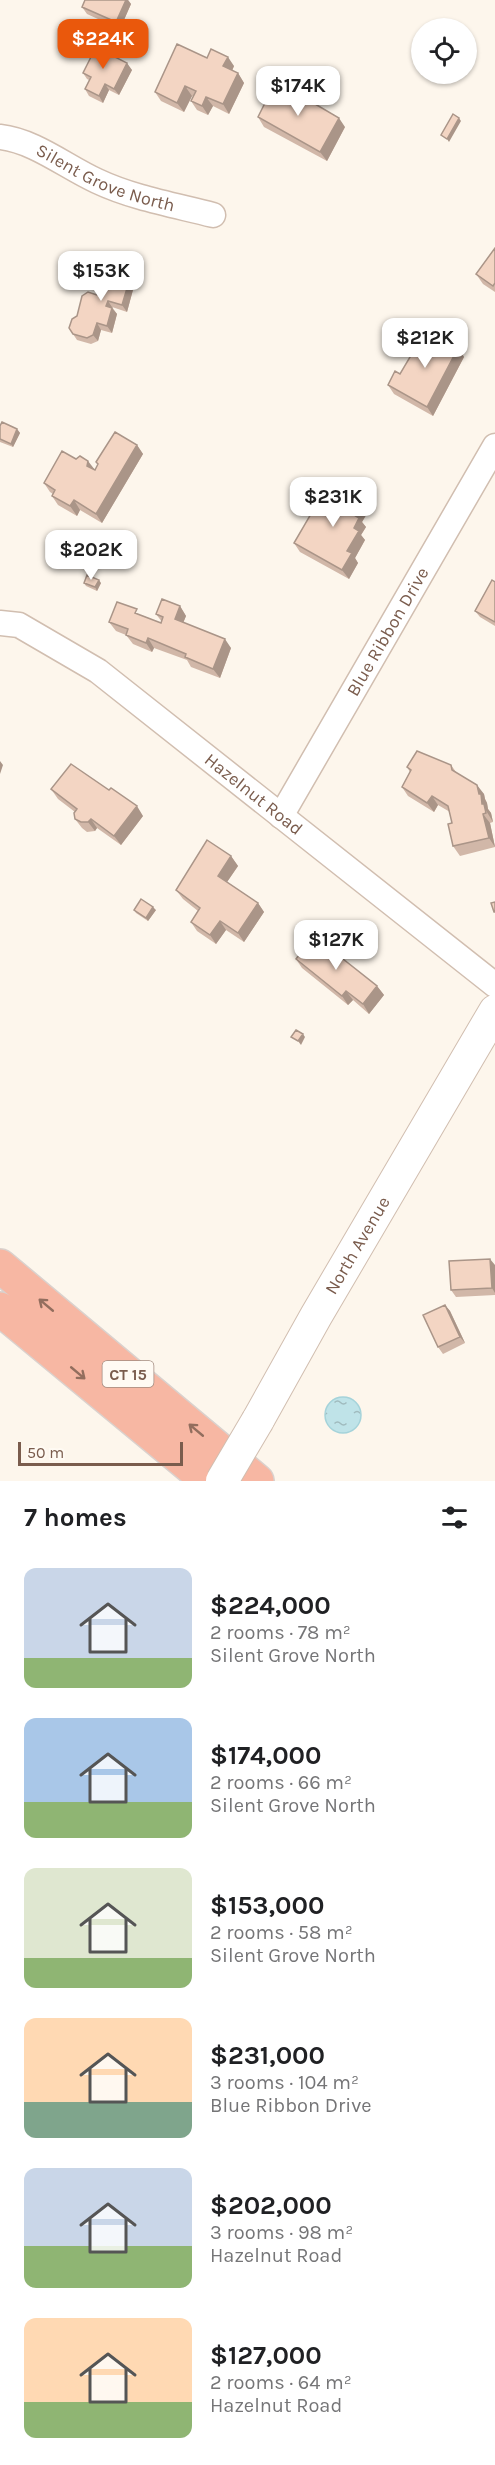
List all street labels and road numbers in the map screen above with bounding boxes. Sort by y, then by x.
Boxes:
street label: Silent Grove North [32,139,177,216]
street label: Blue Ribbon Drive [342,563,434,700]
street label: Hazelnut Road [200,749,307,840]
street label: North Avenue [320,1192,395,1298]
road number: CT 15 [102,1361,154,1387]

